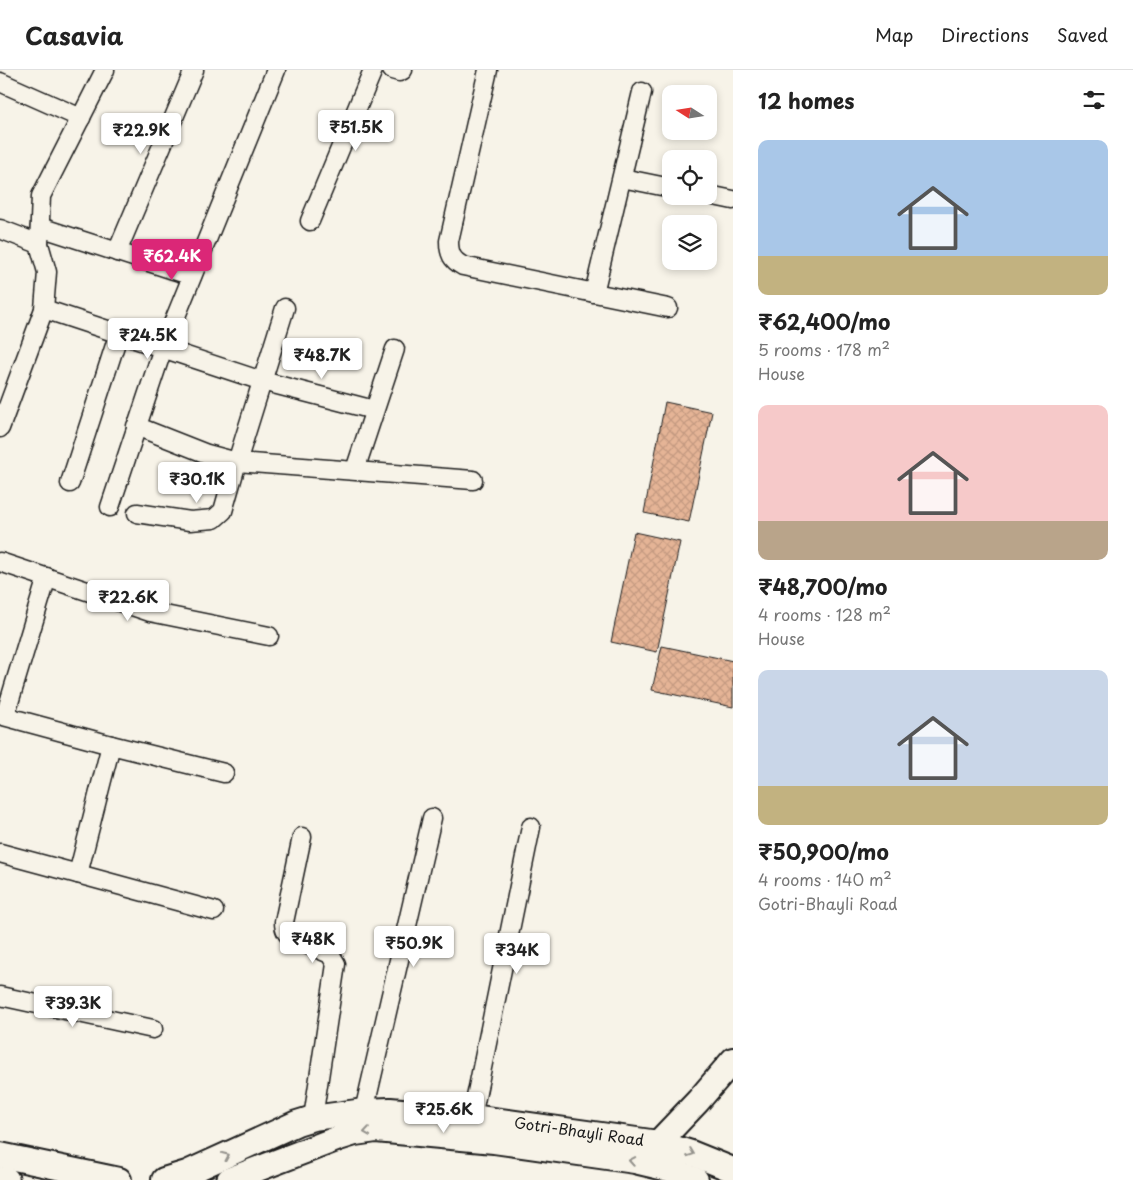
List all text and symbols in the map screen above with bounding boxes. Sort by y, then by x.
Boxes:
text: Casavia [25,17,123,53]
text: Map [875,21,913,48]
text: Directions [941,21,1029,48]
text: Saved [1057,21,1108,48]
text: 12 homes [758,84,855,116]
north arrow [662,85,718,140]
map controls [662,85,717,270]
icon: filters [1080,86,1108,114]
pin: ₹51.5K [315,109,397,152]
pin: ₹22.9K [100,112,182,155]
text: ₹51.5K [329,114,383,138]
text: ₹22.9K [112,117,170,141]
button: locate [662,150,717,205]
icon: home [888,173,978,263]
button: layers [662,215,717,270]
pin: ₹62.4K [131,238,213,281]
text: ₹62.4K [143,243,201,267]
text: ₹62,400/mo [758,305,890,337]
pin: ₹24.5K [107,318,189,360]
text: ₹24.5K [119,322,177,346]
text: 5 rooms · 178 m² [758,337,890,361]
pin: ₹48.7K [281,338,363,380]
text: ₹48.7K [293,342,351,366]
text: House [758,361,805,385]
icon: home [888,438,978,528]
pin: ₹30.1K [156,462,238,504]
text: ₹30.1K [169,466,225,490]
text: ₹48,700/mo [758,570,887,602]
pin: ₹22.6K [87,580,169,622]
text: ₹22.6K [98,584,158,608]
text: 4 rooms · 128 m² [758,602,891,626]
text: House [758,626,805,650]
icon: home [888,703,978,793]
text: ₹50,900/mo [758,835,889,867]
text: 4 rooms · 140 m² [758,867,892,891]
text: Gotri-Bhayli Road [758,891,898,915]
pin: ₹48K [283,922,343,964]
text: ₹48K [291,926,335,950]
pin: ₹50.9K [373,926,455,968]
text: ₹50.9K [385,930,443,954]
pin: ₹34K [487,932,547,975]
text: ₹34K [495,937,539,961]
pin: ₹39.3K [32,986,114,1028]
text: ₹39.3K [45,990,101,1014]
pin: ₹25.6K [403,1092,485,1134]
text: ₹25.6K [415,1096,473,1120]
street label: Gotri-Bhayli Road [513,1110,646,1151]
one-way arrow [363,1126,371,1137]
one-way arrow [686,1147,695,1157]
one-way arrow [221,1151,230,1162]
one-way arrow [628,1156,637,1166]

